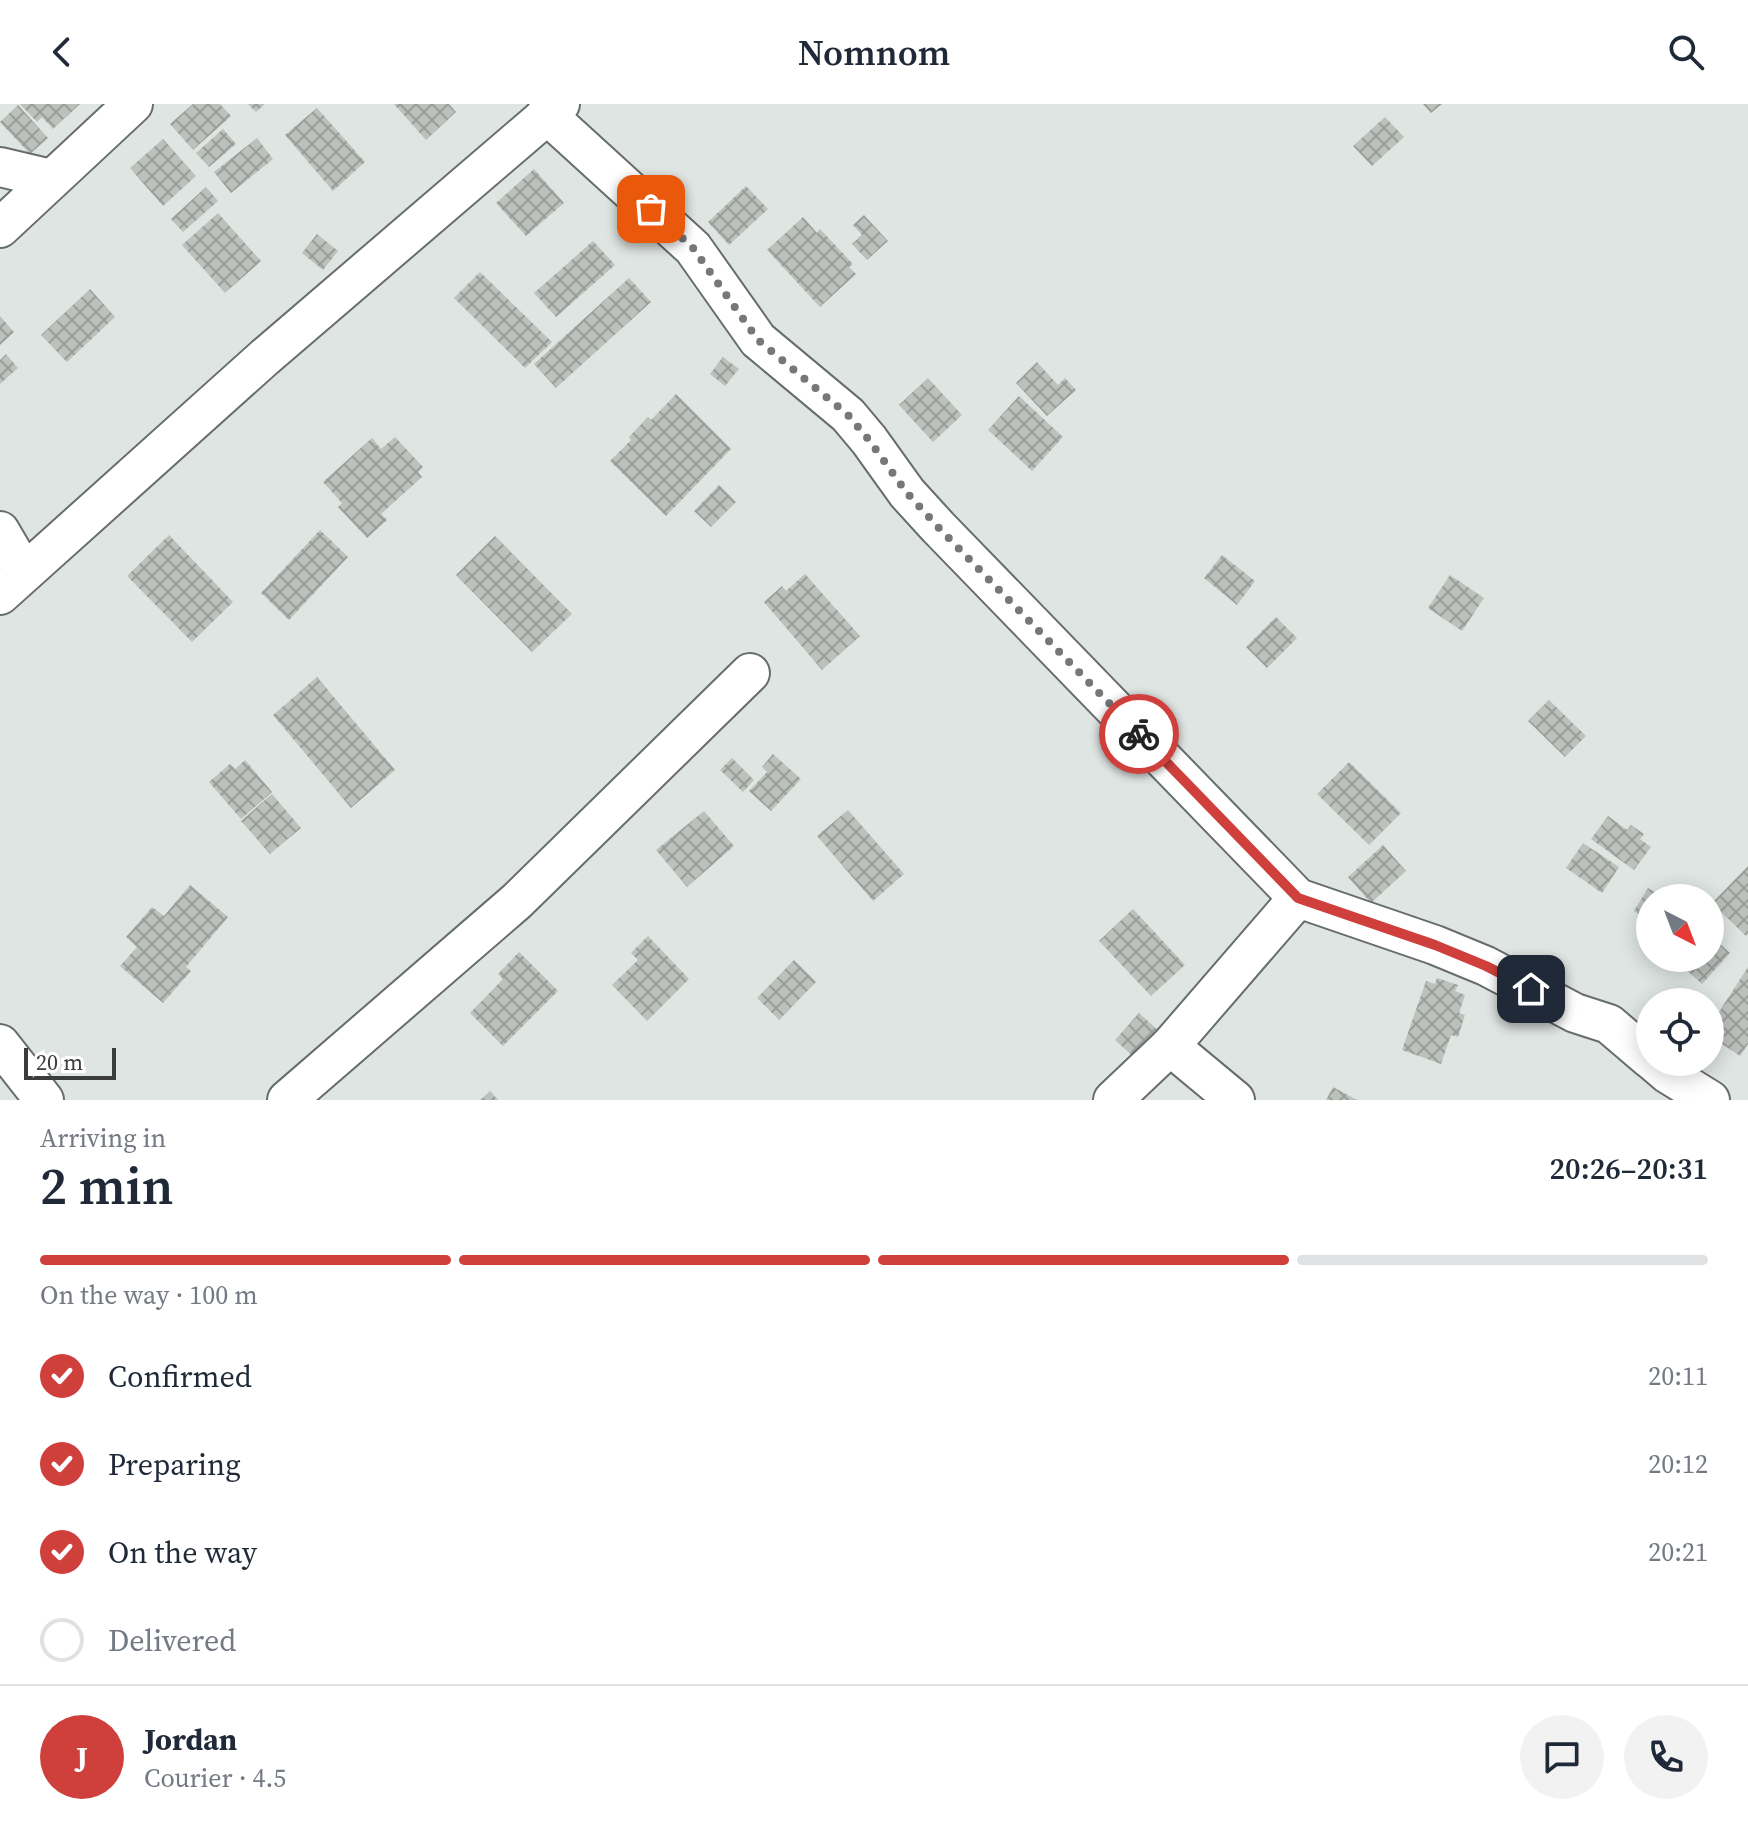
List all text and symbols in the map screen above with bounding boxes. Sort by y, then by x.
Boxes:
text: Nomnom [798,28,950,77]
icon: back [40,30,84,74]
icon: search [1664,30,1708,74]
pin [617,175,685,243]
icon: bag [629,187,673,231]
courier [1099,694,1179,774]
icon: bike [1117,712,1161,756]
north arrow [1636,884,1724,972]
map controls [1636,884,1724,1076]
pin [1497,955,1565,1023]
icon: home [1509,967,1553,1011]
button: locate [1636,988,1724,1076]
scale bar [24,1044,116,1080]
text: 20 m [36,1047,83,1077]
text: Arriving in [40,1120,166,1156]
text: 20:26–20:31 [1549,1148,1708,1189]
text: 2 min [40,1150,173,1221]
text: On the way · 100 m [40,1277,258,1313]
icon: check [40,1354,84,1398]
text: Confirmed [108,1356,252,1397]
text: 20:11 [1648,1358,1708,1394]
icon: check [40,1442,84,1486]
text: Preparing [108,1444,241,1485]
text: 20:12 [1648,1446,1708,1482]
icon: check [40,1530,84,1574]
text: On the way [108,1532,257,1573]
text: 20:21 [1648,1534,1708,1570]
text: Delivered [108,1620,236,1661]
button: chat [1520,1715,1604,1799]
button: phone [1624,1715,1708,1799]
text: Jordan [144,1719,237,1760]
text: J [76,1737,88,1778]
text: Courier · 4.5 [144,1760,286,1796]

